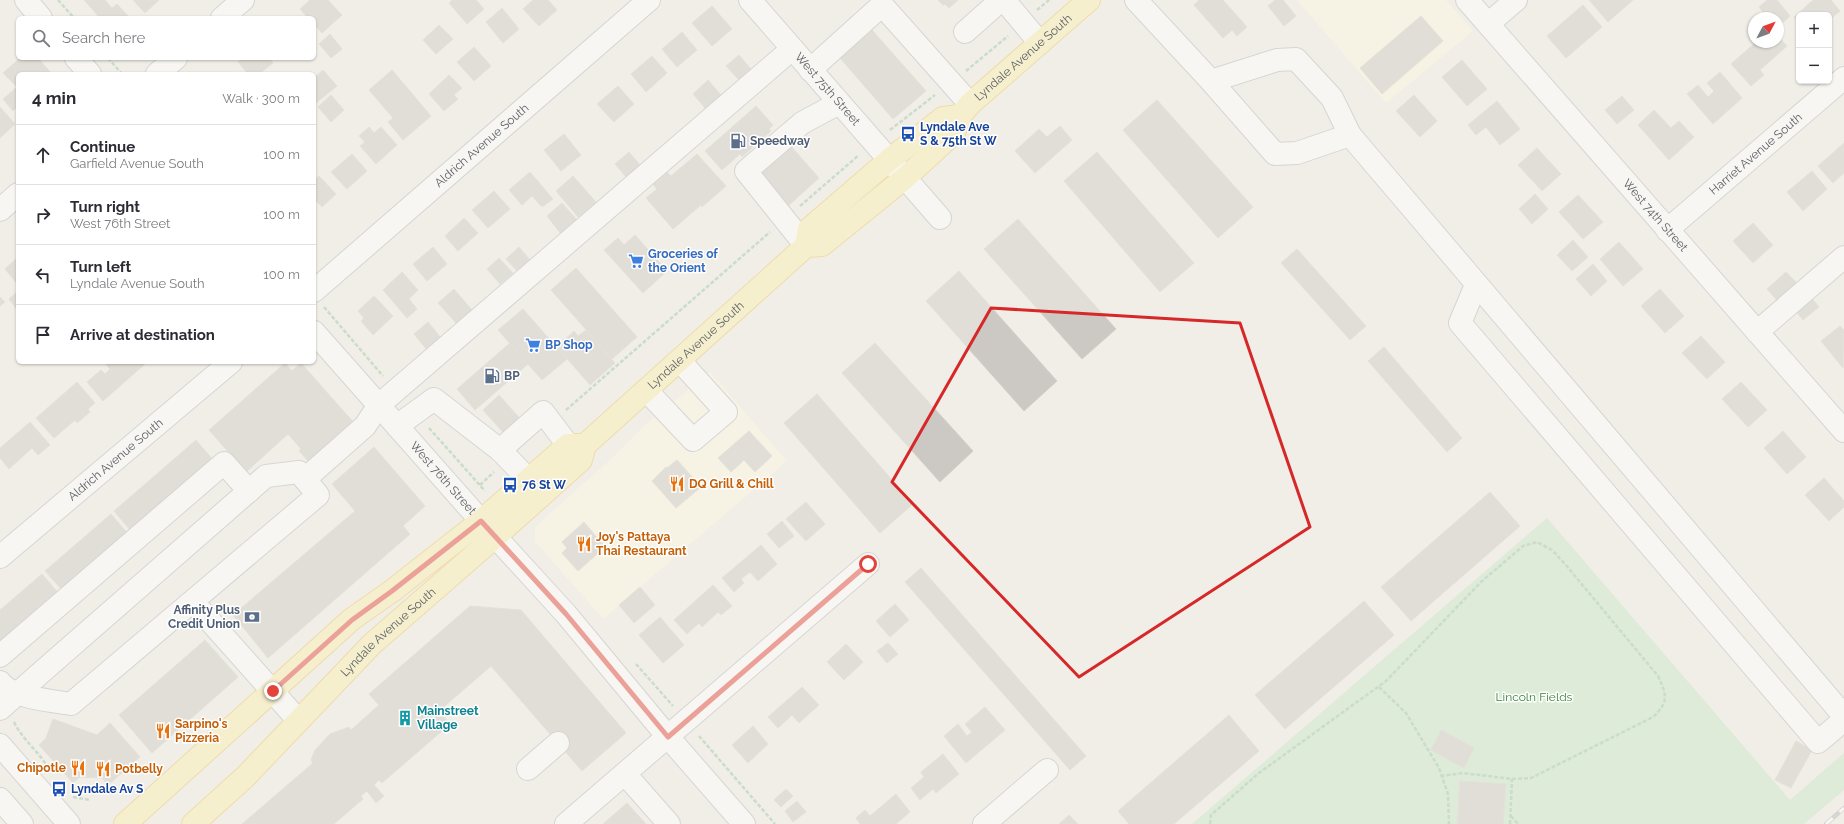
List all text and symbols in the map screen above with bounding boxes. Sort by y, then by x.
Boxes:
street label: Lyndale Avenue South [972,11,1075,104]
north arrow [1748,12,1784,48]
map controls [1796,12,1832,84]
button: + [1796,12,1832,48]
search box [16,16,316,60]
icon: search [30,27,52,49]
text: Search here [62,29,145,47]
button: − [1796,48,1832,84]
street label: West 75th Street [792,50,863,128]
text: 4 min [32,88,76,108]
text: Walk · 300 m [222,91,300,106]
street label: Aldrich Avenue South [432,101,531,190]
street label: Harriet Avenue South [1706,110,1805,198]
place label: Lyndale Ave S & 75th St W [920,120,997,148]
bus stop icon: Lyndale Ave S & 75th St W [899,125,917,143]
fuel station icon: Speedway [729,132,747,150]
place label: Speedway [750,134,811,148]
text: Continue [70,138,135,156]
icon: ahead [32,144,54,166]
text: 100 m [263,147,300,162]
text: Garfield Avenue South [70,156,204,171]
street label: West 74th Street [1620,176,1691,254]
text: Turn right [70,198,140,216]
icon: right [32,204,54,226]
text: 100 m [263,207,300,222]
text: West 76th Street [70,216,170,231]
place label: Groceries of the Orient [648,247,718,275]
supermarket icon: Groceries of the Orient [627,252,645,270]
text: Turn left [70,258,131,276]
icon: left [32,264,54,286]
text: 100 m [263,267,300,282]
text: Lyndale Avenue South [70,276,205,291]
street label: Lyndale Avenue South [645,298,747,392]
icon: arrive [32,324,54,346]
text: Arrive at destination [70,326,215,344]
supermarket icon: BP Shop [524,336,542,354]
place label: BP Shop [545,338,593,352]
fuel station icon: BP [483,367,501,385]
place label: BP [504,369,520,383]
street label: Aldrich Avenue South [65,416,166,504]
street label: West 76th Street [407,439,479,518]
restaurant icon: DQ Grill & Chill [668,475,686,493]
bus stop icon: 76 St W [501,476,519,494]
place label: DQ Grill & Chill [689,477,774,491]
place label: 76 St W [522,478,566,492]
place label: Joy's Pattaya Thai Restaurant [596,530,687,558]
restaurant icon: Joy's Pattaya Thai Restaurant [575,535,593,553]
route start [859,555,877,573]
street label: Lyndale Avenue South [338,585,439,679]
place label: Affinity Plus Credit Union [168,603,240,631]
bank icon: Affinity Plus Credit Union [243,608,261,626]
route end [264,682,282,700]
park label: Lincoln Fields [1496,690,1573,704]
place label: Mainstreet Village [417,704,479,732]
building icon: Mainstreet Village [396,709,414,727]
place label: Sarpino's Pizzeria [175,717,228,745]
restaurant icon: Sarpino's Pizzeria [154,722,172,740]
restaurant icon: Chipotle [69,759,87,777]
restaurant icon: Potbelly [94,760,112,778]
place label: Chipotle [17,761,66,775]
place label: Potbelly [115,762,163,776]
bus stop icon: Lyndale Av S [50,780,68,798]
place label: Lyndale Av S [71,782,143,796]

